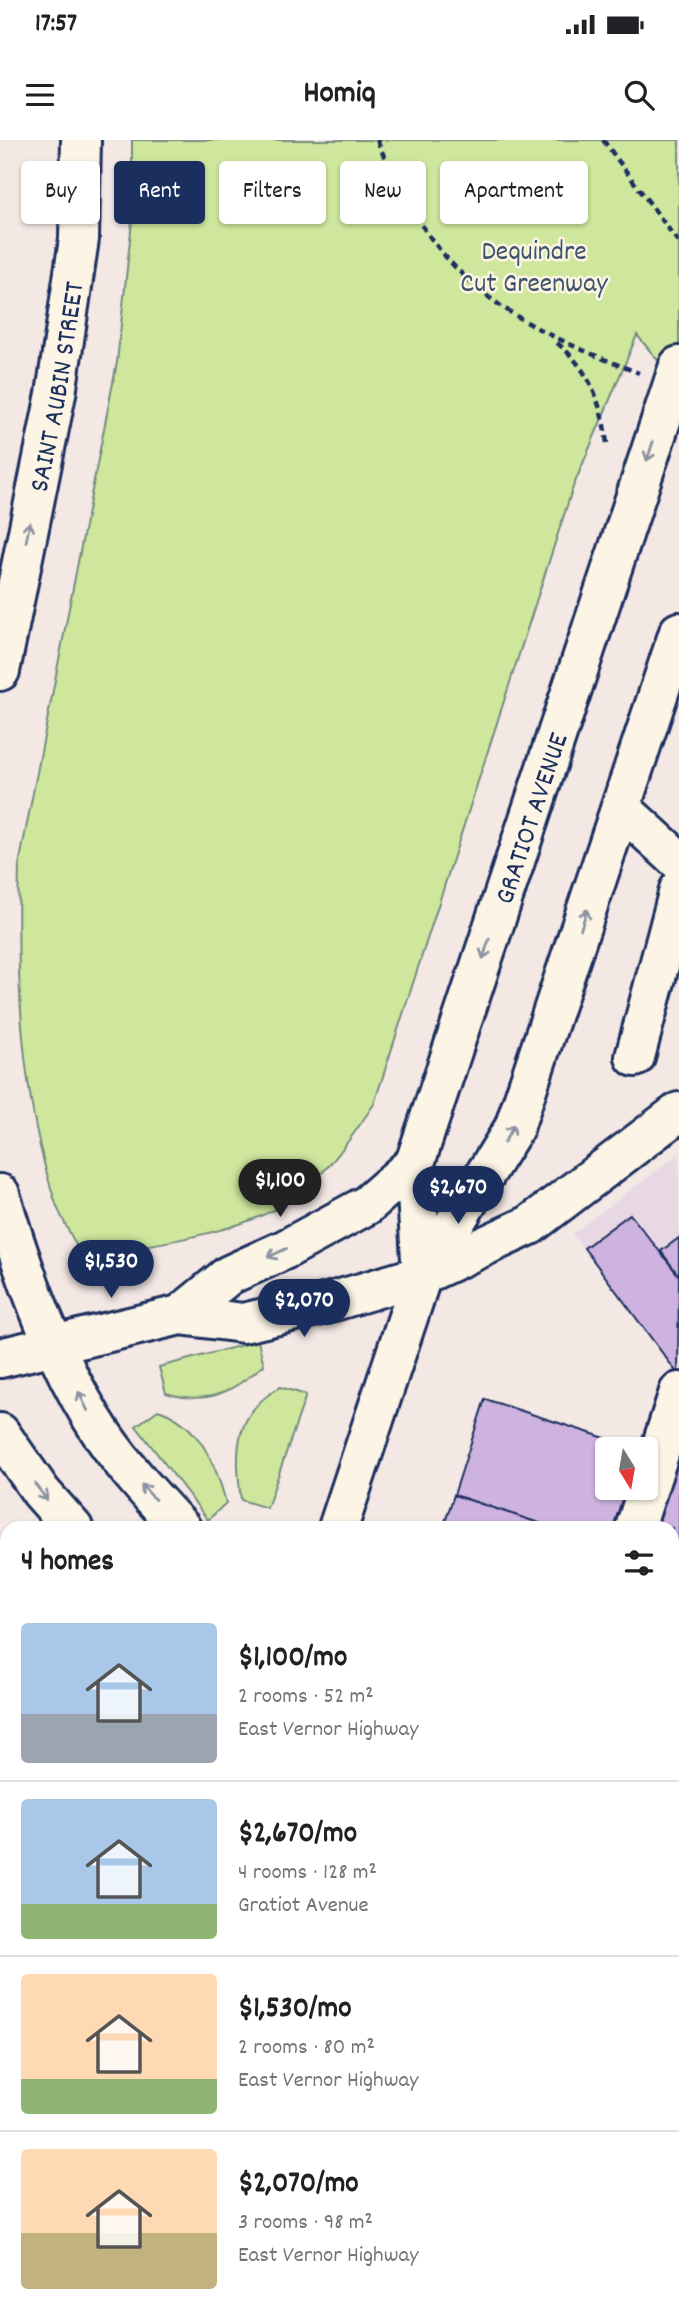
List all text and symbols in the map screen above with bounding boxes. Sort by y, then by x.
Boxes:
text: 17:57 [35,6,77,43]
text: Homiq [303,72,376,118]
icon: menu [21,76,59,114]
icon: search [620,76,658,114]
chip: Buy [21,161,100,224]
chip: Rent [114,161,205,224]
chip: Filters [219,161,326,224]
chip: New [340,161,426,224]
chip: Apartment [440,161,588,224]
park label: Dequindre Cut Greenway [460,234,608,306]
street label: SAINT AUBIN STREET [22,279,97,496]
one-way arrow [643,440,656,462]
one-way arrow [21,521,35,544]
street label: GRATIOT AVENUE [487,728,581,910]
one-way arrow [578,909,591,931]
one-way arrow [479,937,491,959]
one-way arrow [503,1124,516,1145]
pin: $1,100 [223,1160,337,1219]
text: $1,100 [254,1165,306,1198]
pin: $2,670 [401,1166,515,1226]
text: $2,670 [429,1172,487,1205]
pin: $1,530 [54,1240,168,1300]
text: $1,530 [84,1246,138,1279]
one-way arrow [267,1247,288,1260]
pin: $2,070 [247,1280,361,1339]
text: $2,070 [274,1285,334,1318]
one-way arrow [76,1391,90,1412]
north arrow [595,1437,658,1500]
map controls [595,1437,658,1500]
one-way arrow [34,1482,49,1501]
one-way arrow [140,1483,156,1501]
text: 4 homes [21,1542,114,1585]
icon: filters [620,1544,658,1582]
text: $1,100/mo [238,1638,347,1681]
icon: home [77,1651,161,1735]
text: 2 rooms · 52 m² [238,1681,374,1714]
text: East Vernor Highway [238,1714,419,1747]
text: $2,670/mo [238,1814,357,1857]
icon: home [77,1827,161,1911]
text: 4 rooms · 128 m² [238,1857,377,1890]
text: Gratiot Avenue [238,1890,369,1923]
text: $1,530/mo [238,1989,352,2032]
icon: home [77,2002,161,2086]
text: 2 rooms · 80 m² [238,2032,375,2065]
text: East Vernor Highway [238,2065,419,2098]
text: $2,070/mo [238,2164,359,2207]
icon: home [77,2177,161,2261]
text: 3 rooms · 98 m² [238,2207,373,2240]
text: East Vernor Highway [238,2240,419,2273]

